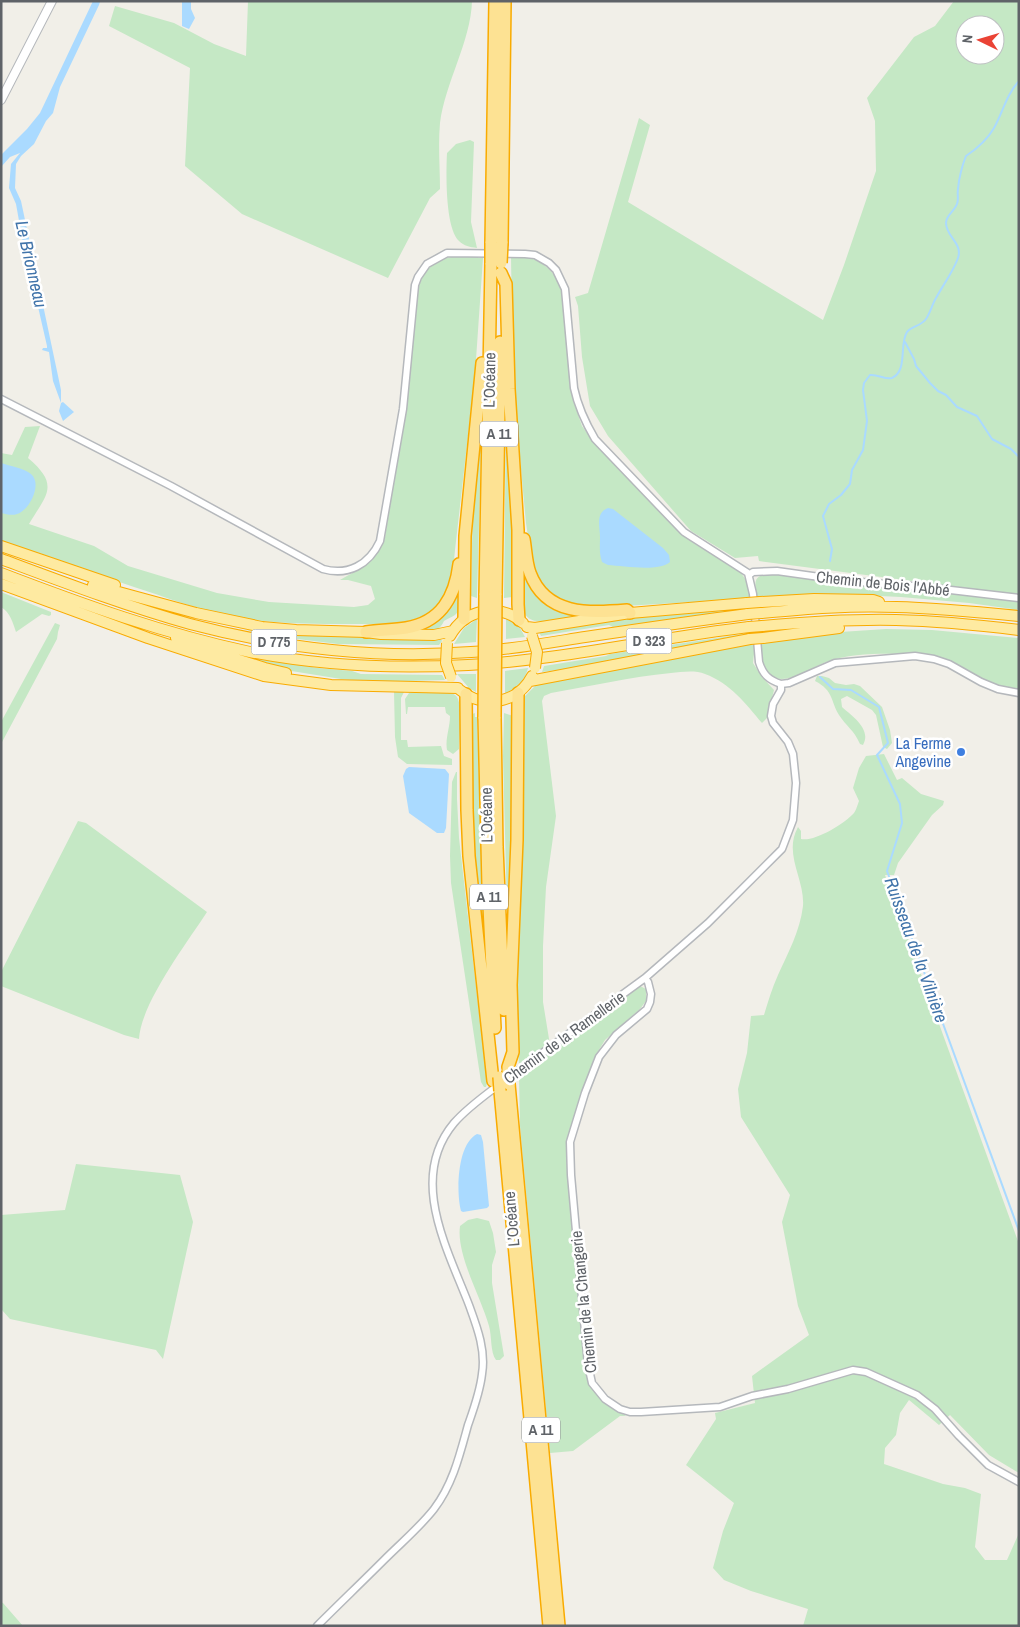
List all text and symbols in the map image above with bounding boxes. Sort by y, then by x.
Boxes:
north arrow [955,15,1005,65]
text: N [958,34,976,44]
water label: Le Brionneau [9,218,54,310]
street label: L’Océane [478,352,500,408]
road number: A 11 [480,422,518,446]
street label: Chemin de Bois l'Abbé [815,565,951,601]
road number: D 323 [626,628,672,654]
road number: D 775 [252,630,296,654]
place label: La Ferme Angevine [895,732,951,772]
marker: La Ferme Angevine [955,746,967,758]
street label: L’Océane [475,787,497,843]
water label: Ruisseau de la Vilnière [879,874,954,1026]
road number: A 11 [470,884,508,910]
street label: Chemin de la Ramellerie [499,985,629,1089]
street label: L’Océane [498,1190,524,1248]
street label: Chemin de la Changerie [565,1230,601,1374]
road number: A 11 [522,1418,560,1442]

